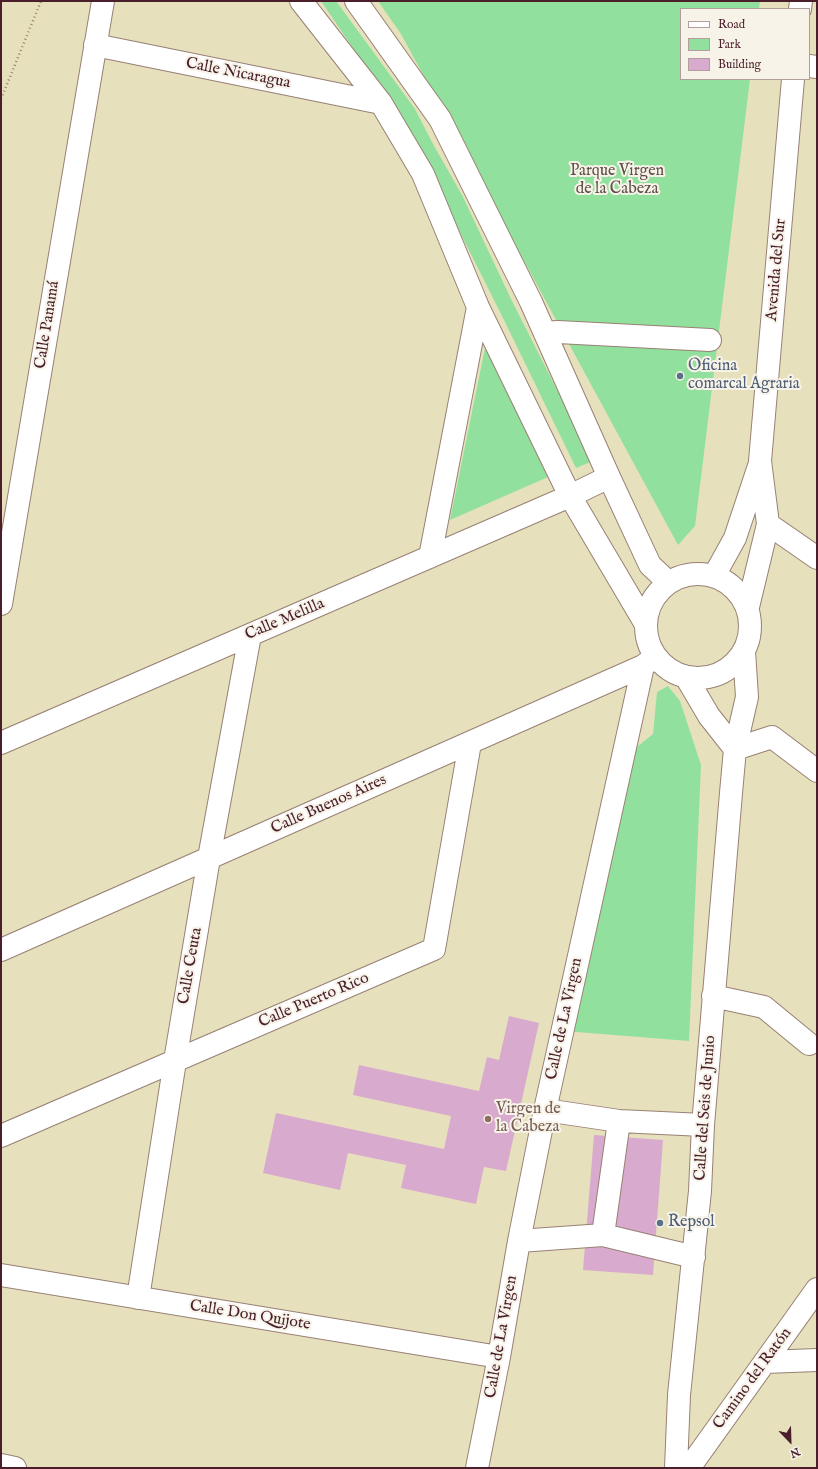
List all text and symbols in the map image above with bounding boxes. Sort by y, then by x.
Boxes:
legend [680,8,810,80]
text: Road [718,17,745,32]
text: Park [718,37,741,52]
street label: Calle Nicaragua [184,54,292,94]
text: Building [718,57,761,72]
park label: Parque Virgen de la Cabeza [570,162,664,200]
street label: Avenida del Sur [763,218,791,322]
street label: Calle Panamá [32,280,64,370]
place label: Oficina comarcal Agraria [688,357,800,395]
marker: Oficina comarcal Agraria [675,371,685,381]
street label: Calle Melilla [242,595,328,645]
street label: Calle Buenos Aires [268,771,390,839]
street label: Calle Ceuta [175,926,207,1006]
street label: Calle de La Virgen [543,956,587,1082]
street label: Calle Puerto Rico [256,969,372,1033]
street label: Calle del Seis de Junio [691,1035,721,1181]
place label: Virgen de la Cabeza [496,1100,561,1138]
marker: Virgen de la Cabeza [483,1114,493,1124]
place label: Repsol [668,1213,715,1233]
marker: Repsol [655,1218,665,1228]
street label: Calle de La Virgen [482,1274,522,1400]
street label: Calle Don Quijote [188,1297,312,1335]
street label: Camino del Ratón [710,1324,796,1434]
north arrow [770,1421,810,1461]
text: N [788,1444,802,1460]

